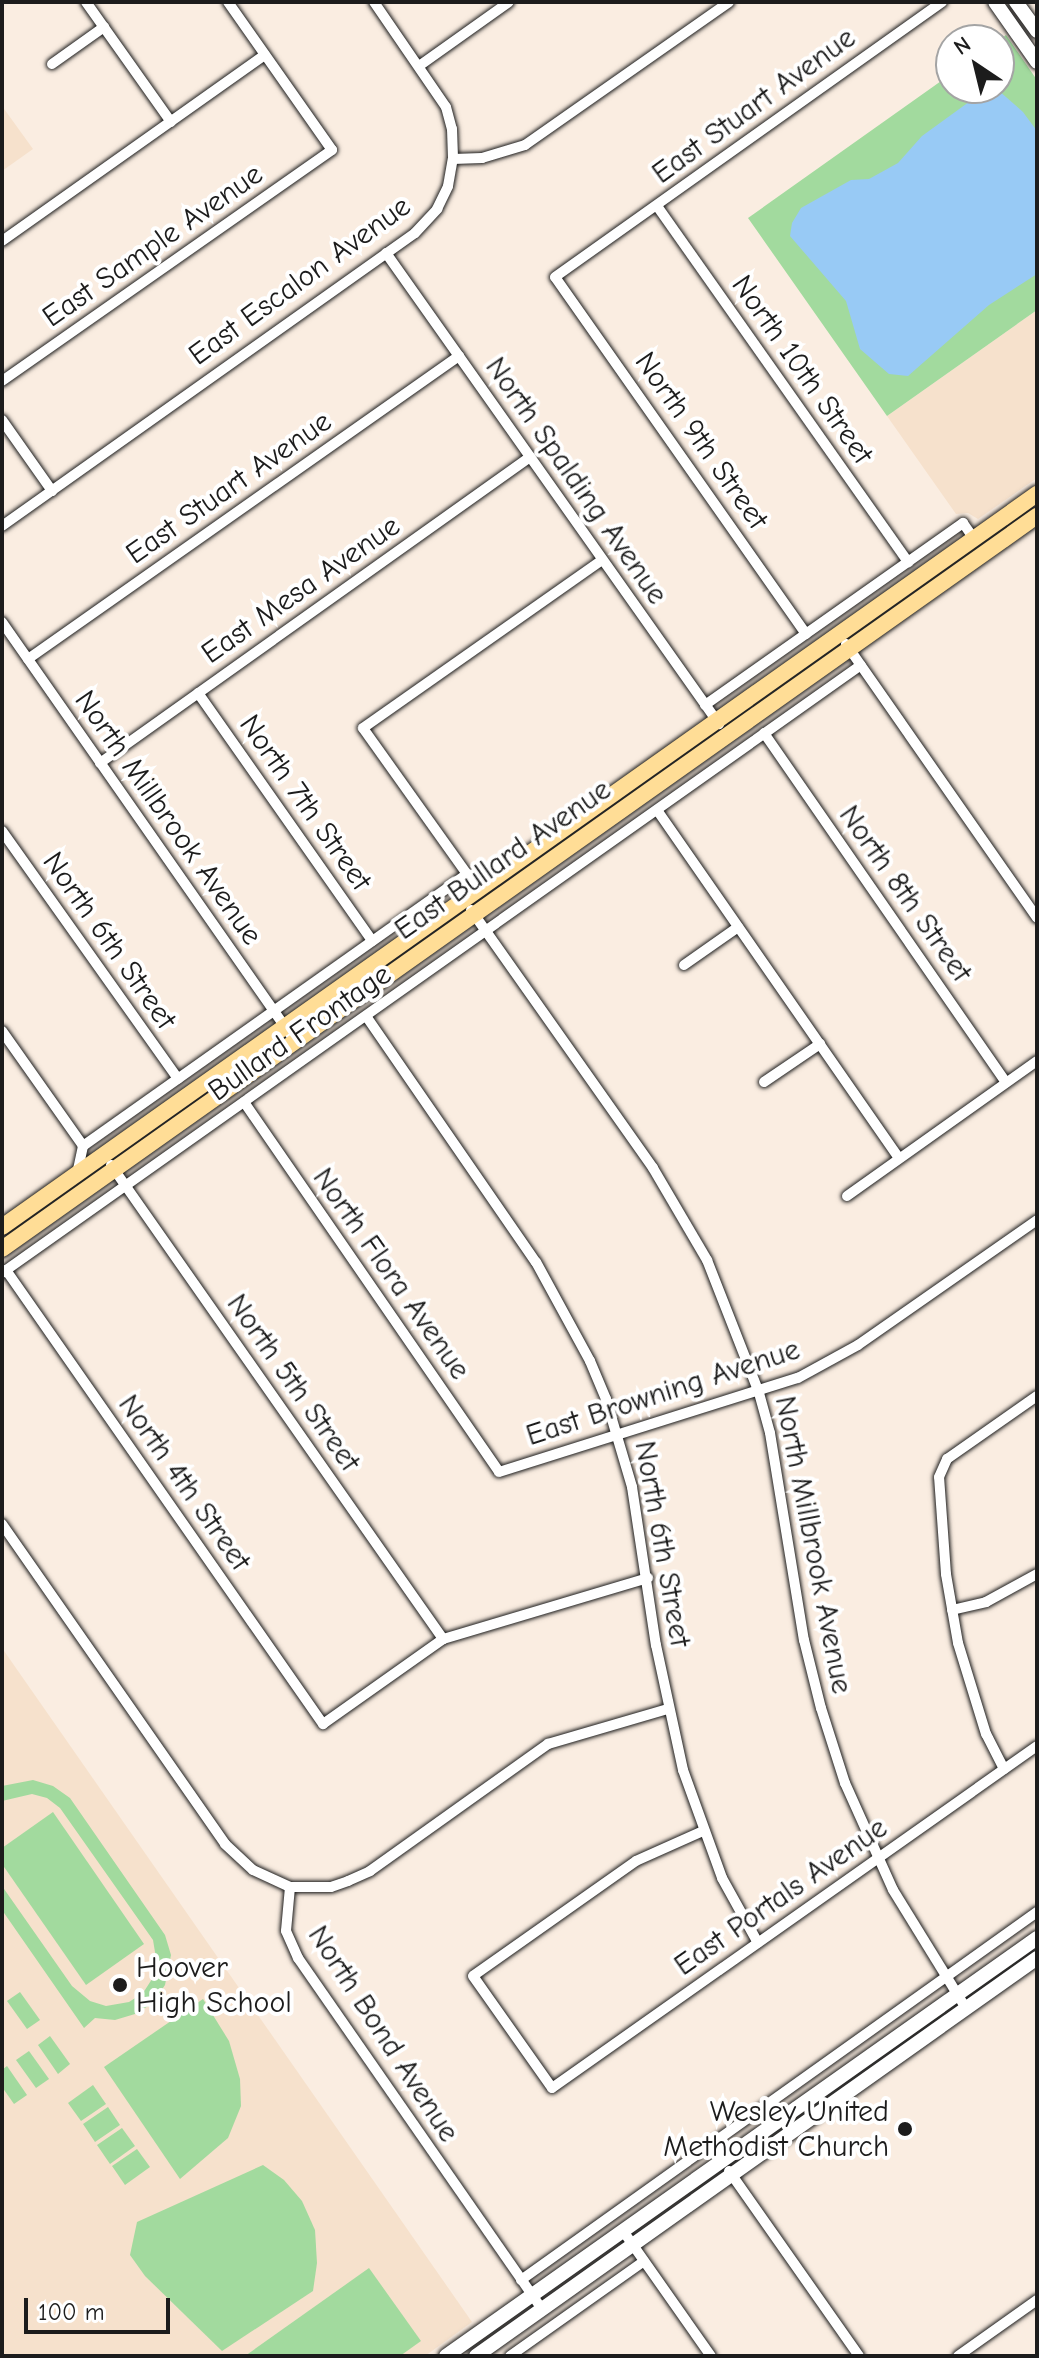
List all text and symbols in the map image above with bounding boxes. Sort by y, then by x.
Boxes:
street label: East Stuart Avenue [645,20,863,192]
north arrow [935,24,1015,104]
text: N [949,31,976,61]
street label: East Sample Avenue [36,157,270,335]
street label: East Escalon Avenue [182,188,418,374]
street label: North 10th Street [724,269,880,471]
street label: North 9th Street [627,346,775,536]
street label: North Spalding Avenue [477,351,675,611]
street label: East Stuart Avenue [119,404,339,572]
street label: East Mesa Avenue [195,508,407,672]
street label: North Millbrook Avenue [67,684,269,952]
street label: North 7th Street [231,708,379,898]
street label: East Bullard Avenue [388,772,618,948]
street label: North 8th Street [831,799,979,989]
street label: North 6th Street [35,845,183,1037]
street label: Bullard Frontage [202,957,398,1109]
street label: North Flora Avenue [305,1161,477,1387]
street label: North 5th Street [219,1287,367,1479]
street label: East Browning Avenue [522,1332,804,1454]
street label: North 4th Street [110,1388,258,1578]
street label: North Millbrook Avenue [766,1393,860,1697]
street label: North 6th Street [626,1438,698,1650]
street label: East Portals Avenue [668,1810,894,1984]
street label: North Bond Avenue [300,1919,466,2149]
place label: Hoover High School [136,1950,292,2020]
marker: Hoover High School [111,1976,129,1994]
place label: Wesley United Methodist Church [663,2094,889,2164]
marker: Wesley United Methodist Church [896,2120,914,2138]
scale bar [28,2282,174,2332]
text: 100 m [38,2298,105,2326]

